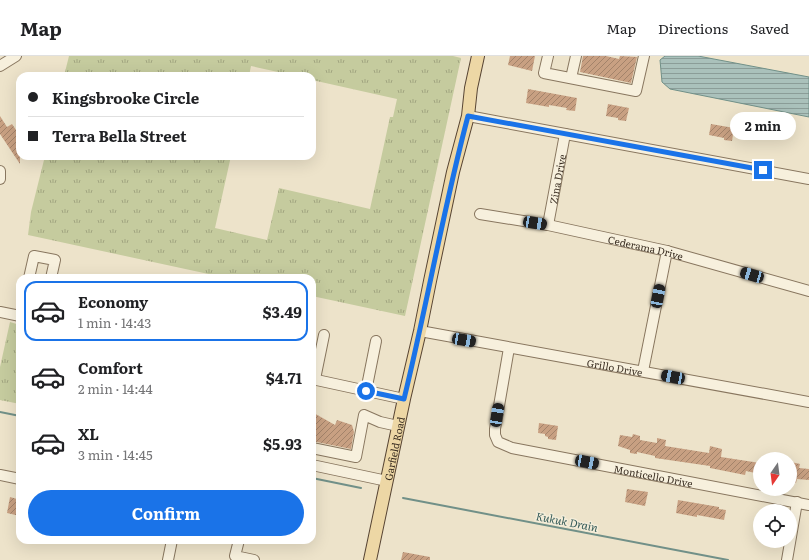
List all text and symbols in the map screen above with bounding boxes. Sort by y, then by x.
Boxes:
text: Map [20,14,62,42]
text: Map [606,18,636,38]
text: Directions [658,18,728,38]
text: Saved [750,18,789,38]
text: Kingsbrooke Circle [52,86,199,109]
callout: 2 min [730,112,796,140]
text: 2 min [745,116,781,135]
text: Terra Bella Street [52,124,187,147]
street label: Zina Drive [545,153,569,205]
route end [754,161,772,179]
car [522,215,548,231]
street label: Cederama Drive [607,231,685,263]
car [739,266,765,284]
car [650,283,666,309]
text: Economy [78,290,148,313]
icon: car [30,293,66,329]
text: $3.49 [263,300,302,323]
text: 1 min · 14:43 [78,313,151,332]
car [451,332,477,348]
street label: Grillo Drive [586,354,644,379]
text: Comfort [78,356,143,379]
icon: car [30,359,66,395]
text: $4.71 [266,366,302,389]
car [660,369,686,385]
text: 2 min · 14:44 [78,379,153,398]
route start [357,382,375,400]
car [489,402,505,428]
street label: Garfield Road [380,415,408,482]
text: XL [78,422,99,445]
icon: car [30,425,66,461]
text: $5.93 [263,432,302,455]
text: 3 min · 14:45 [78,445,153,464]
north arrow [753,452,797,496]
map controls [753,452,797,548]
car [574,454,600,470]
street label: Monticello Drive [613,460,694,490]
button: Confirm [28,490,304,536]
button: locate [753,504,797,548]
water label: Kukuk Drain [535,507,600,535]

